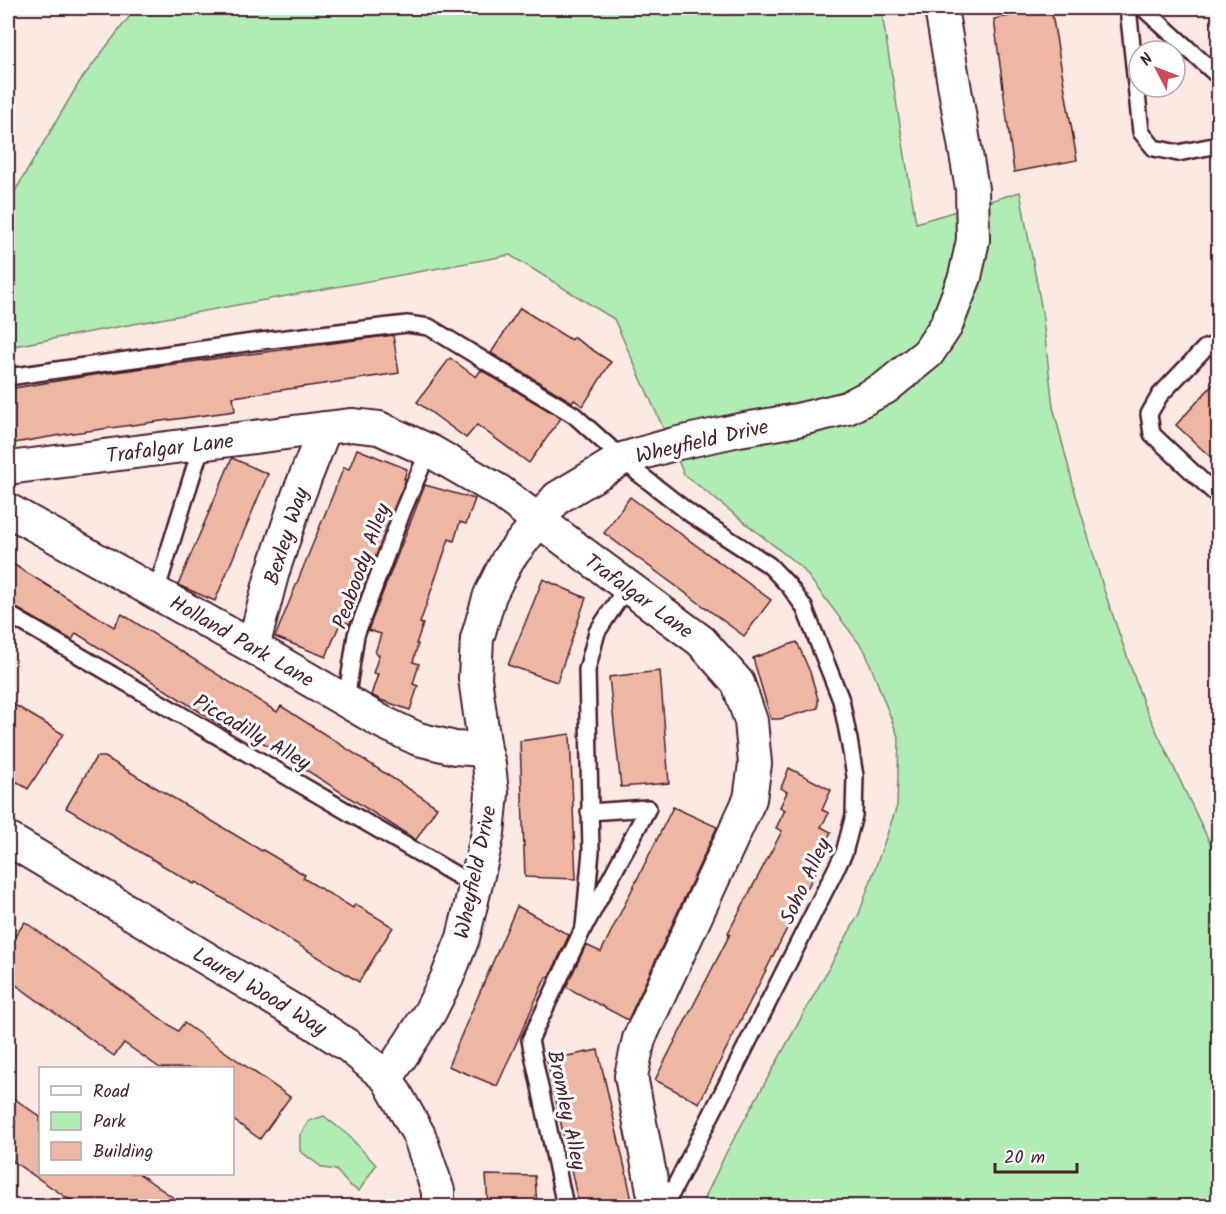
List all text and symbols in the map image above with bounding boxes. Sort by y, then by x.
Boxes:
north arrow [1127,39,1187,99]
text: N [1134,48,1160,72]
street label: Wheyfield Drive [633,411,773,474]
street label: Trafalgar Lane [105,425,236,474]
street label: Bexley Way [256,483,319,589]
street label: Peaboody Alley [324,499,401,634]
street label: Trafalgar Lane [577,546,700,649]
street label: Holland Park Lane [163,587,320,697]
street label: Piccadilly Alley [186,686,316,780]
street label: Wheyfield Drive [446,802,507,942]
street label: Soho Alley [772,833,841,930]
street label: Laurel Wood Way [186,939,333,1046]
street label: Bromley Alley [537,1047,594,1173]
legend [39,1067,234,1175]
text: Road [93,1078,130,1107]
text: Park [93,1108,126,1137]
scale bar [995,1136,1078,1174]
text: Building [93,1138,153,1167]
text: 20 m [1004,1144,1045,1173]

